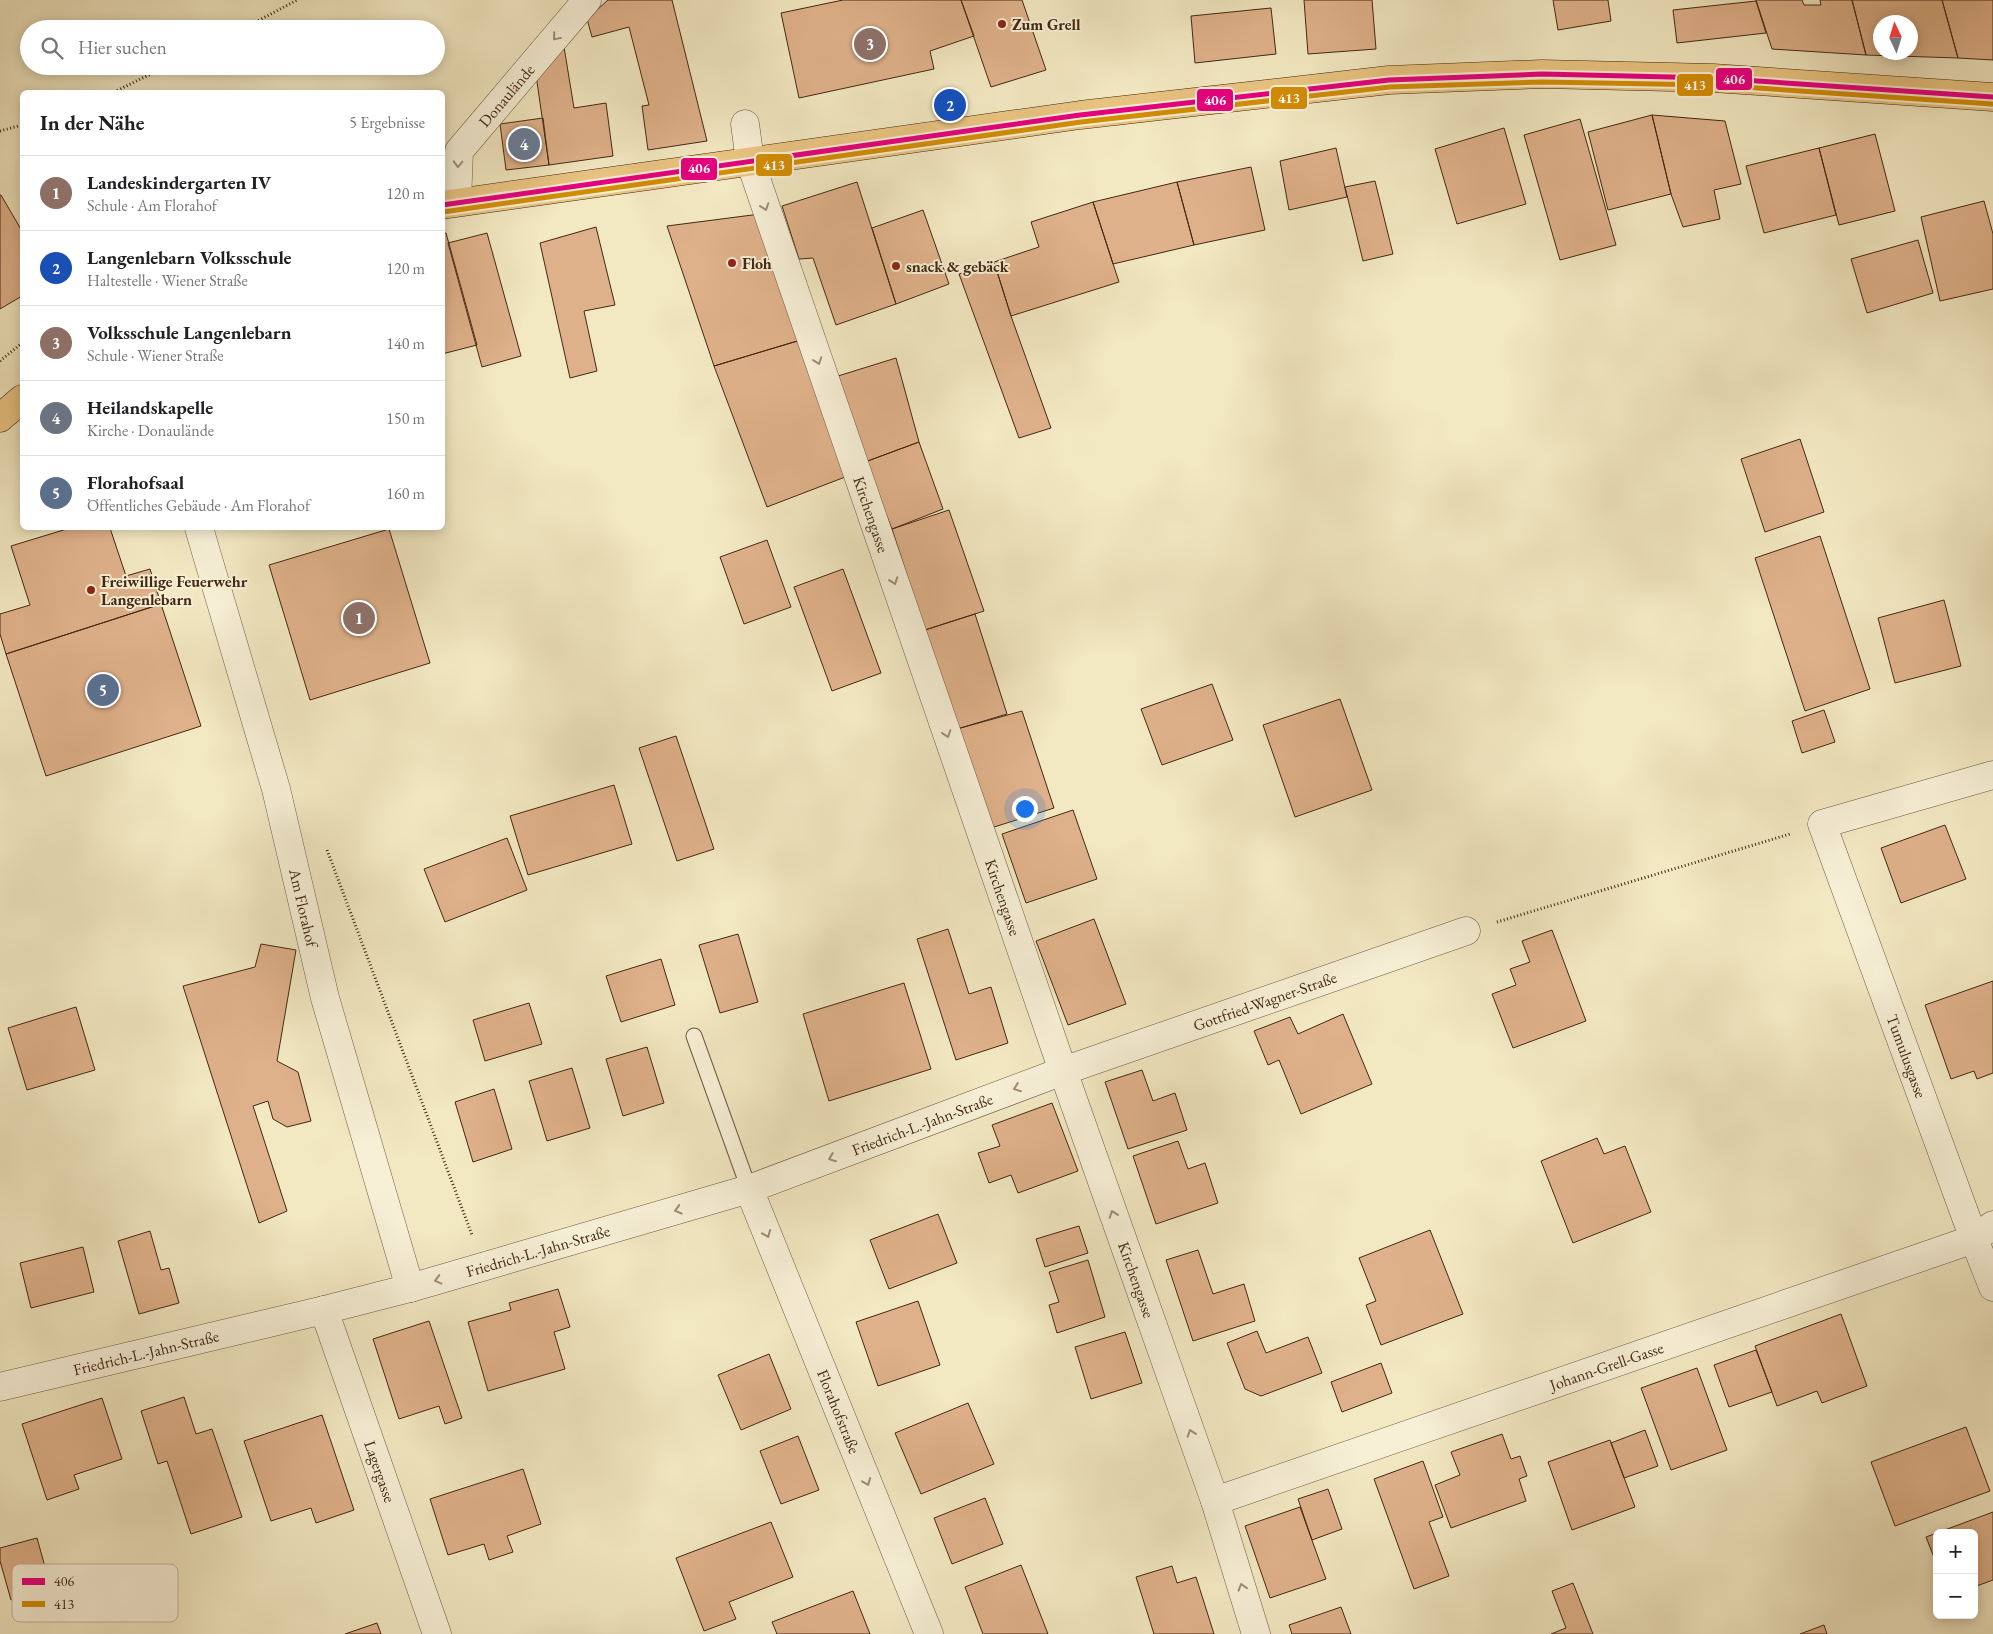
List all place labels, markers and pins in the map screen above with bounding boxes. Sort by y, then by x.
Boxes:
place label: Zum Grell [1012,14,1081,35]
marker: Zum Grell [996,18,1008,30]
pin: 3 [854,25,886,63]
pin: 2 [934,86,966,124]
pin: 4 [508,125,540,163]
place label: Floh [742,253,772,274]
place label: snack & gebäck [906,256,1009,277]
marker: Floh [726,257,738,269]
marker: snack & gebäck [890,260,902,272]
place label: Freiwillige Feuerwehr Langenlebarn [101,571,248,610]
marker: Freiwillige Feuerwehr Langenlebarn [85,584,97,596]
pin: 1 [343,599,375,637]
pin: 5 [87,671,119,709]

